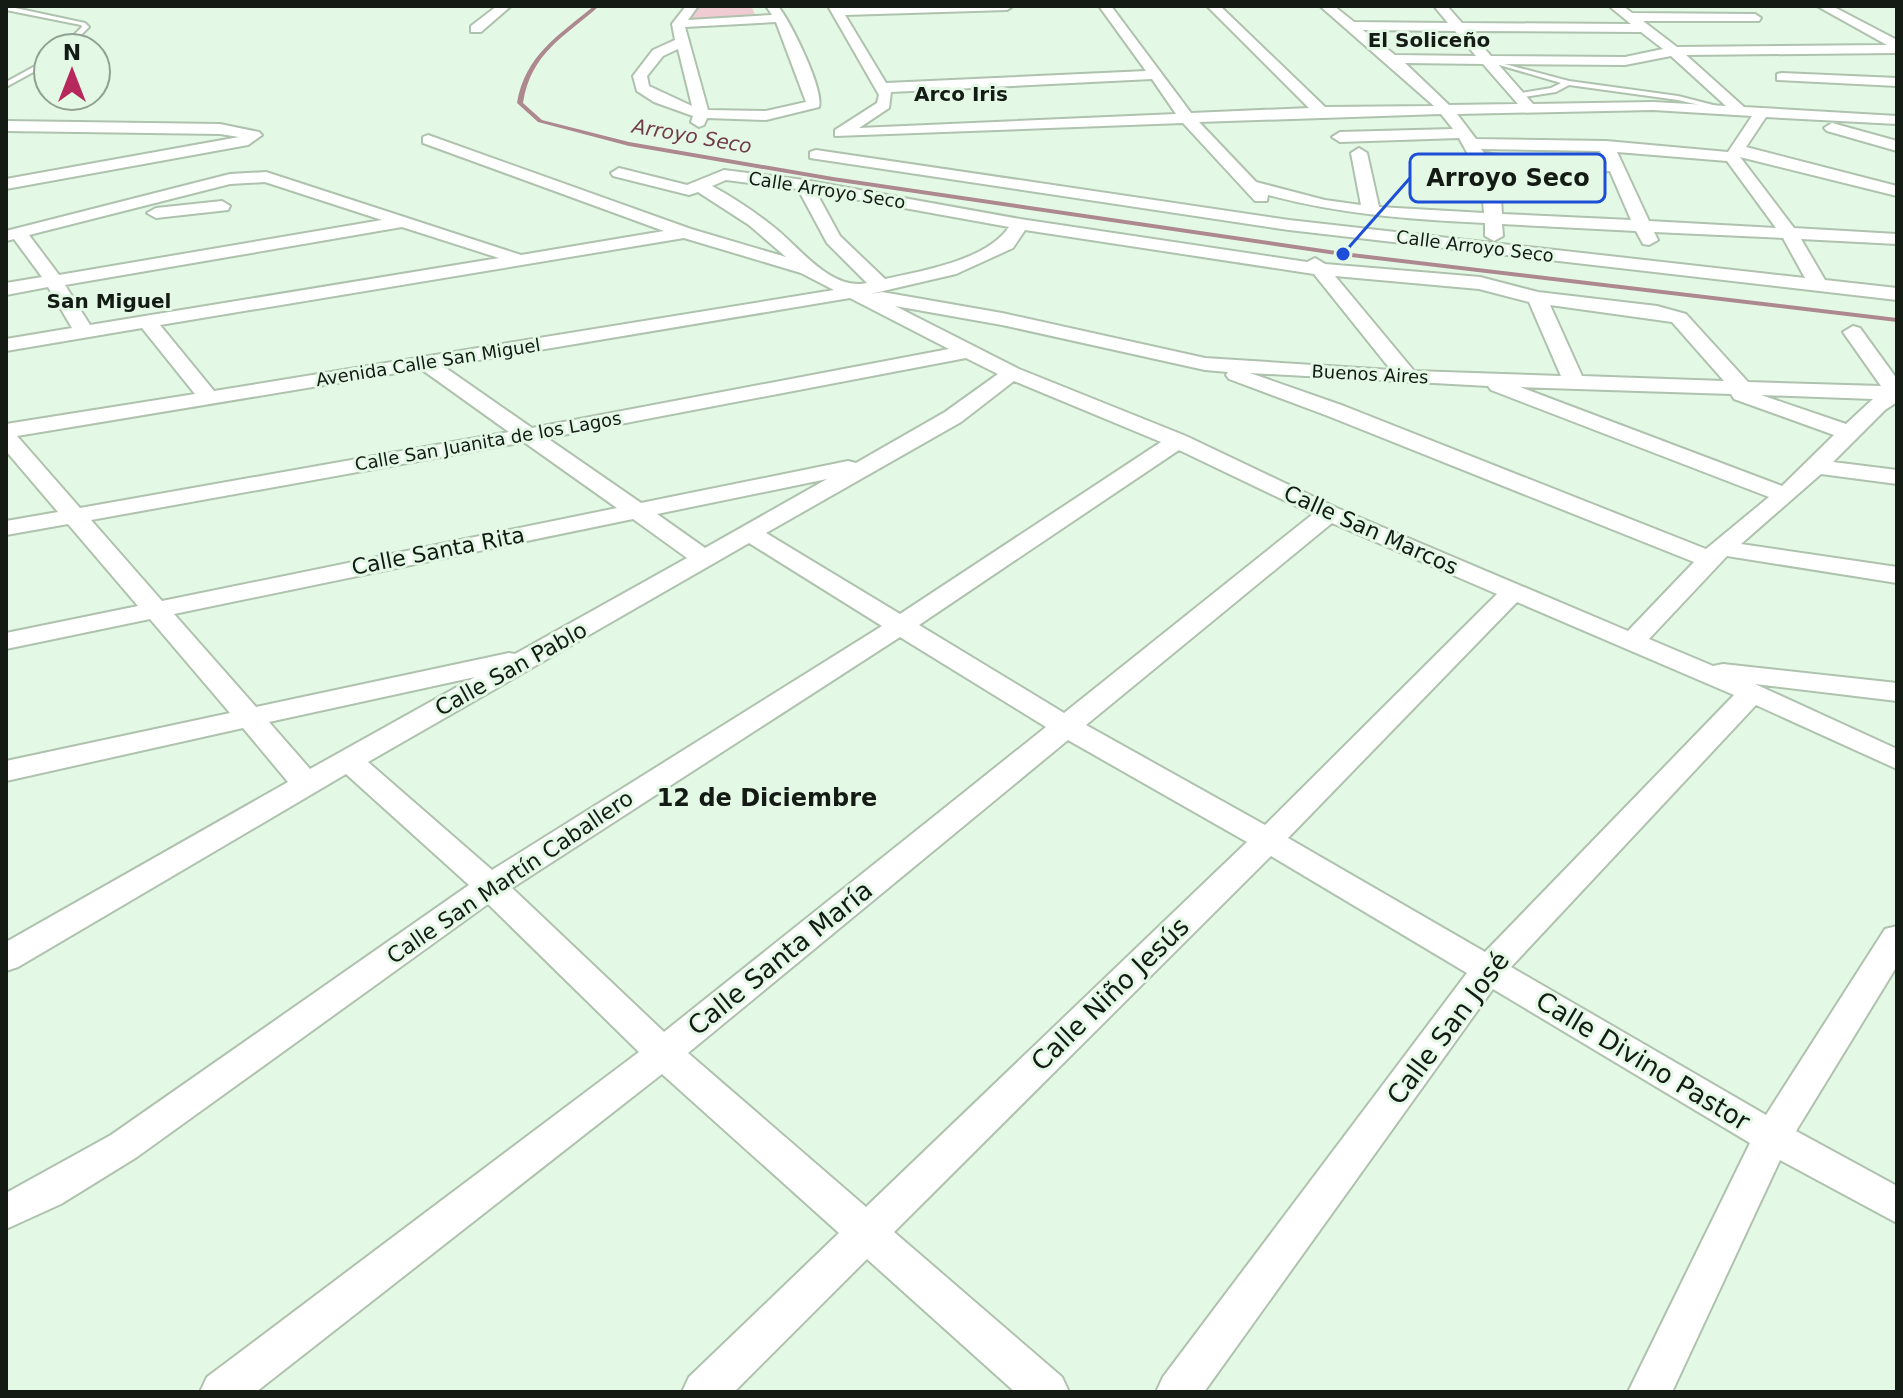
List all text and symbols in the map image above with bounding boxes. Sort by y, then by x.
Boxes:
district label: El Soliceño [1368,28,1490,52]
north arrow [32,32,112,112]
text: N [63,40,81,65]
district label: Arco Iris [914,82,1008,106]
water label: Arroyo Seco [628,113,754,158]
callout: Arroyo Seco [1410,154,1605,202]
text: Arroyo Seco [1426,164,1590,192]
street label: Calle Arroyo Seco [747,167,907,213]
street label: Calle Arroyo Seco [1395,226,1555,266]
district label: San Miguel [47,289,171,313]
street label: Avenida Calle San Miguel [314,334,542,390]
street label: Buenos Aires [1311,360,1429,388]
street label: Calle San Juanita de los Lagos [353,407,623,475]
street label: Calle San Marcos [1280,480,1462,580]
street label: Calle Santa Rita [349,522,527,580]
street label: Calle San Pablo [431,617,591,721]
district label: 12 de Diciembre [657,784,877,812]
street label: Calle San Martín Caballero [382,785,638,969]
street label: Calle Santa María [682,875,878,1041]
street label: Calle Niño Jesús [1025,911,1195,1077]
street label: Calle San José [1381,946,1515,1110]
street label: Calle Divino Pastor [1531,985,1756,1137]

